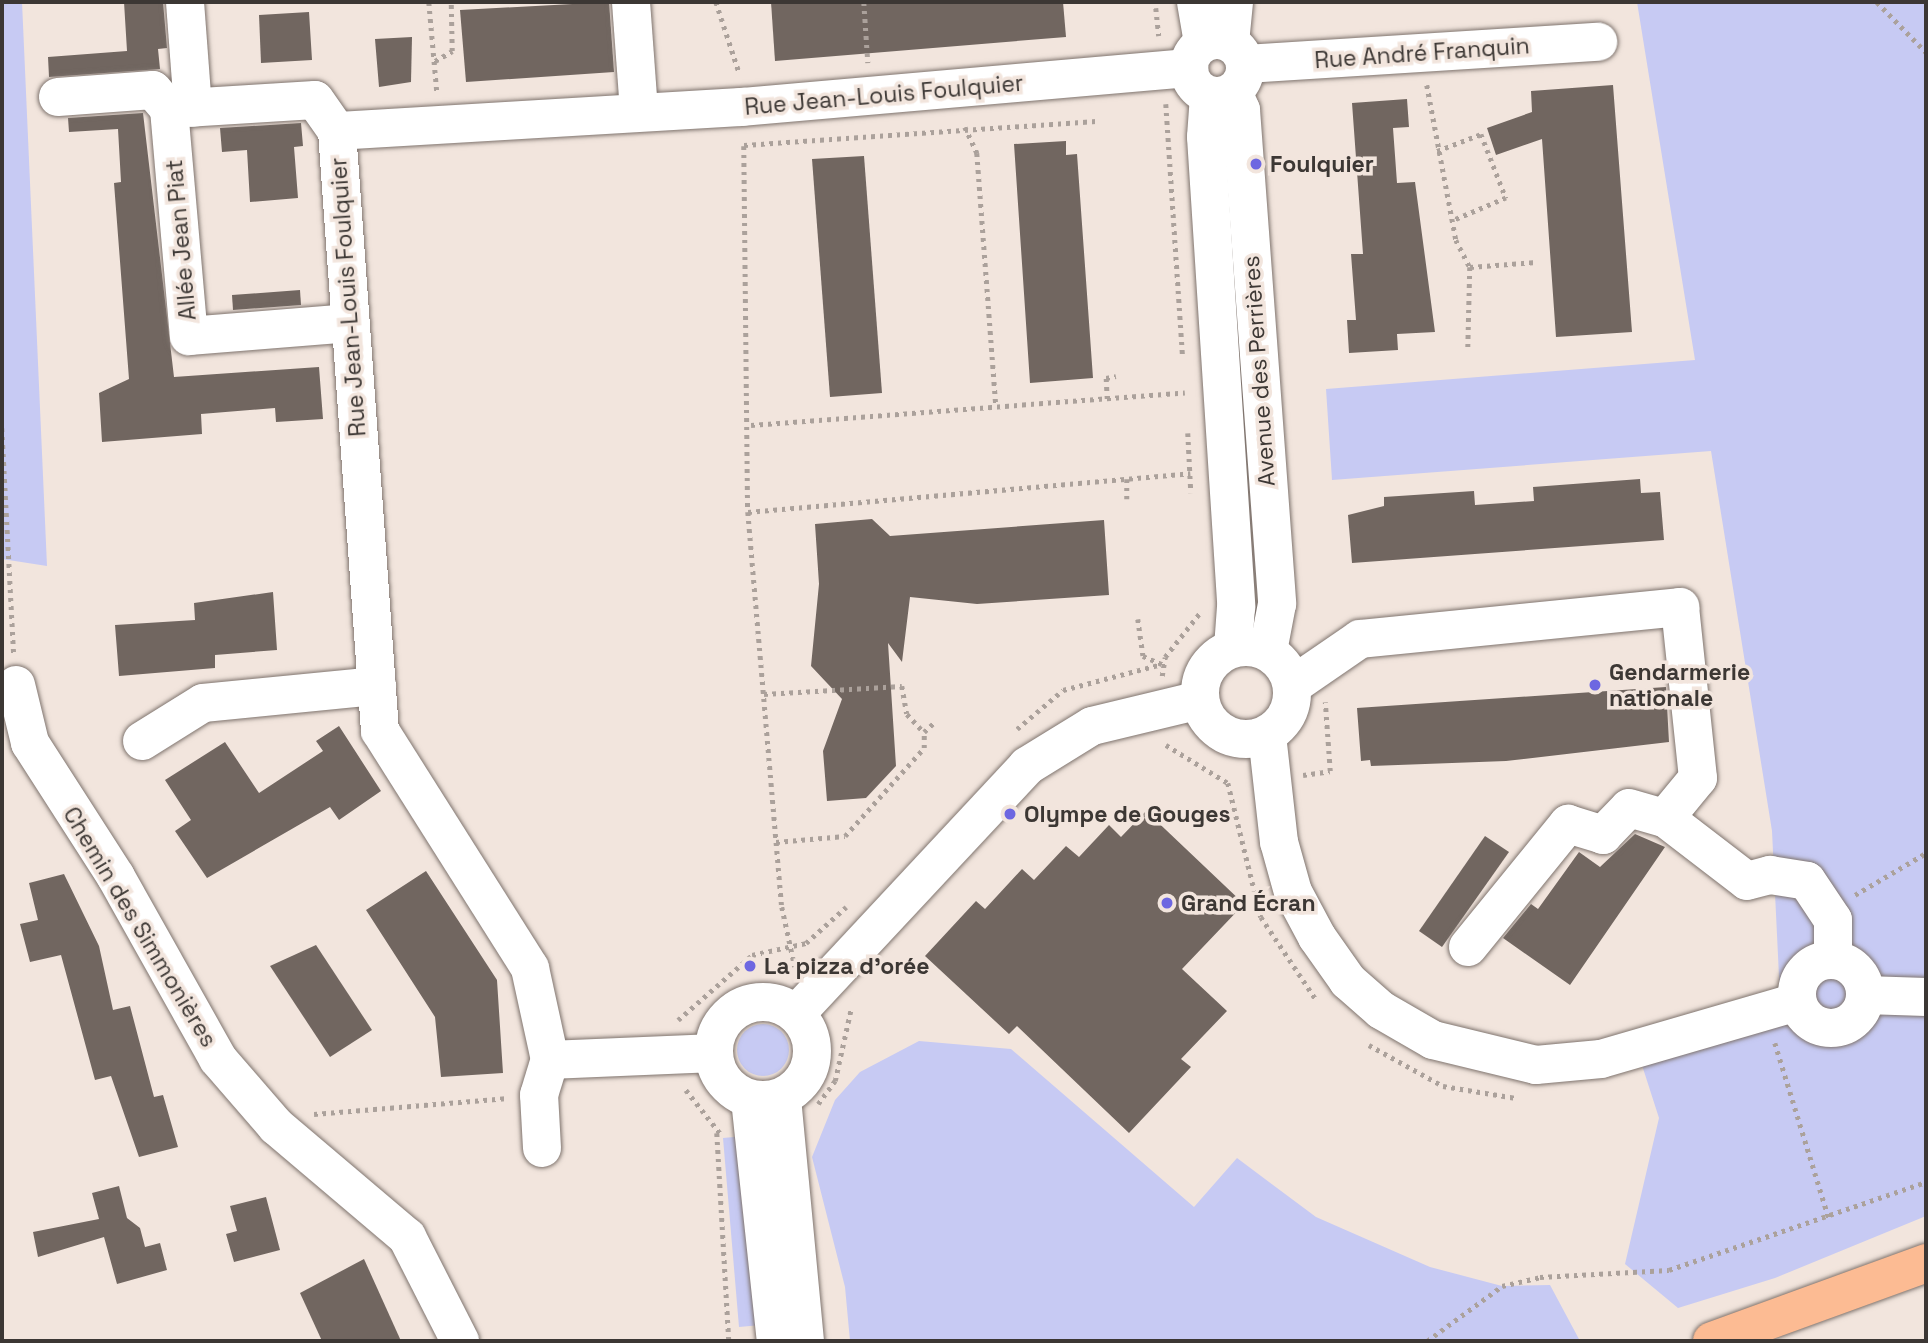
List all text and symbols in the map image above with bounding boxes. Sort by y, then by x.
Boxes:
street label: Rue André Franquin [1313,32,1531,74]
street label: Rue Jean-Louis Foulquier [743,69,1025,121]
place label: Foulquier [1270,150,1374,178]
street label: Rue Jean-Louis Foulquier [324,156,372,438]
marker: Foulquier [1248,156,1264,172]
street label: Allée Jean Piat [160,158,202,322]
street label: Avenue des Perrières [1237,255,1281,487]
place label: Gendarmerie nationale [1609,658,1750,712]
marker: Gendarmerie nationale [1587,677,1603,693]
place label: Olympe de Gouges [1024,800,1231,828]
street label: Chemin des Simmonières [57,802,223,1052]
marker: Olympe de Gouges [1002,806,1018,822]
place label: Grand Écran [1181,889,1316,917]
marker: Grand Écran [1159,895,1175,911]
place label: La pizza d'orée [764,952,930,980]
marker: La pizza d'orée [742,958,758,974]

